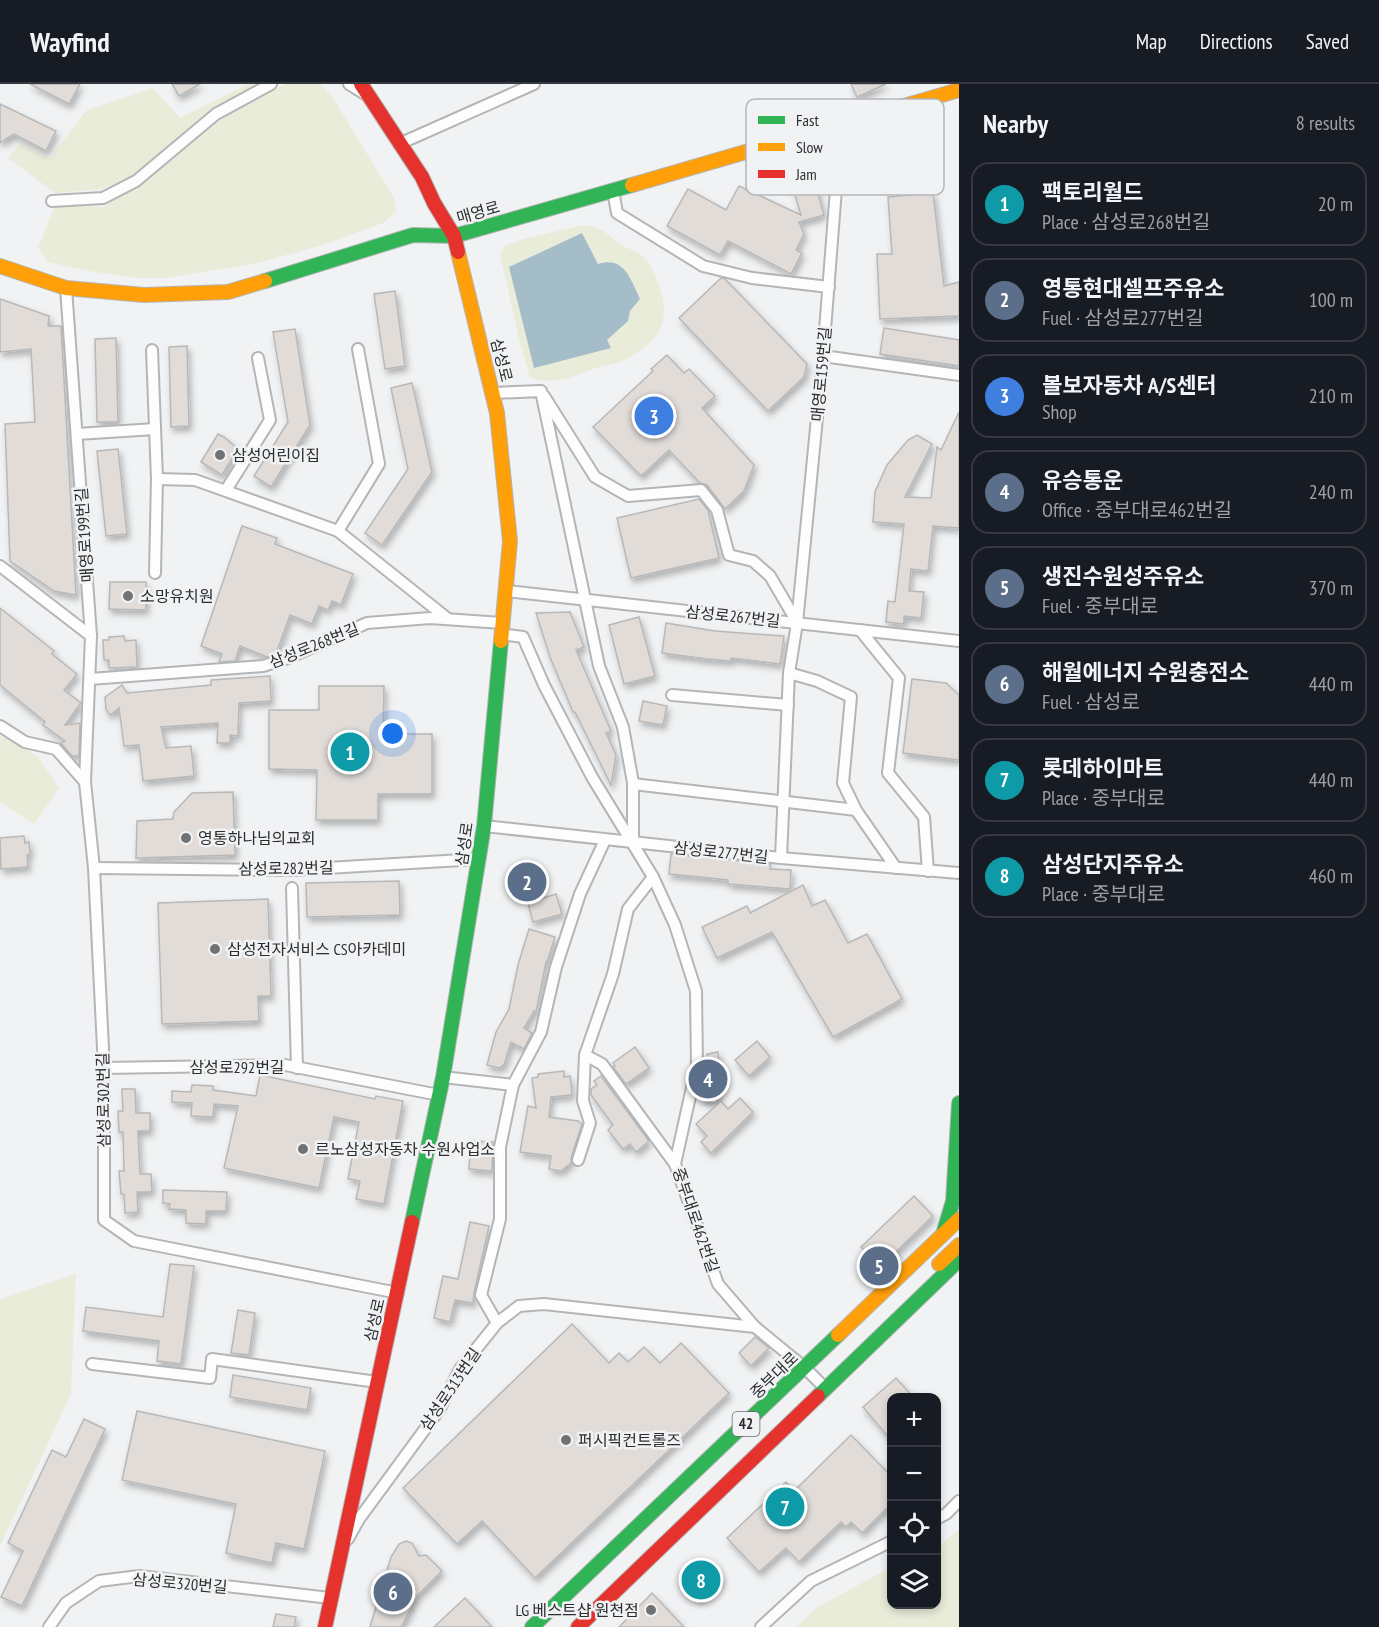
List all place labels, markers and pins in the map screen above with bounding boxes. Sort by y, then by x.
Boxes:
pin: 3 [634,394,674,438]
place label: 삼성어린이집 [232,445,320,465]
marker: 삼성어린이집 [213,448,227,462]
place label: 소망유치원 [140,586,214,606]
marker: 소망유치원 [121,589,135,603]
pin: 1 [330,730,370,774]
place label: 영통하나님의교회 [198,828,316,848]
marker: 영통하나님의교회 [179,831,193,845]
pin: 2 [508,860,546,904]
place label: 삼성전자서비스 CS아카데미 [227,939,407,959]
marker: 삼성전자서비스 CS아카데미 [208,942,222,956]
pin: 4 [688,1056,728,1102]
place label: 르노삼성자동차 수원사업소 [315,1139,495,1159]
marker: 르노삼성자동차 수원사업소 [296,1142,310,1156]
pin: 5 [860,1244,898,1288]
place label: 퍼시픽컨트롤즈 [578,1430,681,1450]
marker: 퍼시픽컨트롤즈 [559,1433,573,1447]
pin: 7 [766,1484,804,1530]
pin: 8 [682,1558,720,1602]
pin: 6 [374,1570,412,1614]
place label: LG 베스트샵 원천점 [516,1600,639,1620]
marker: LG 베스트샵 원천점 [644,1603,658,1617]

